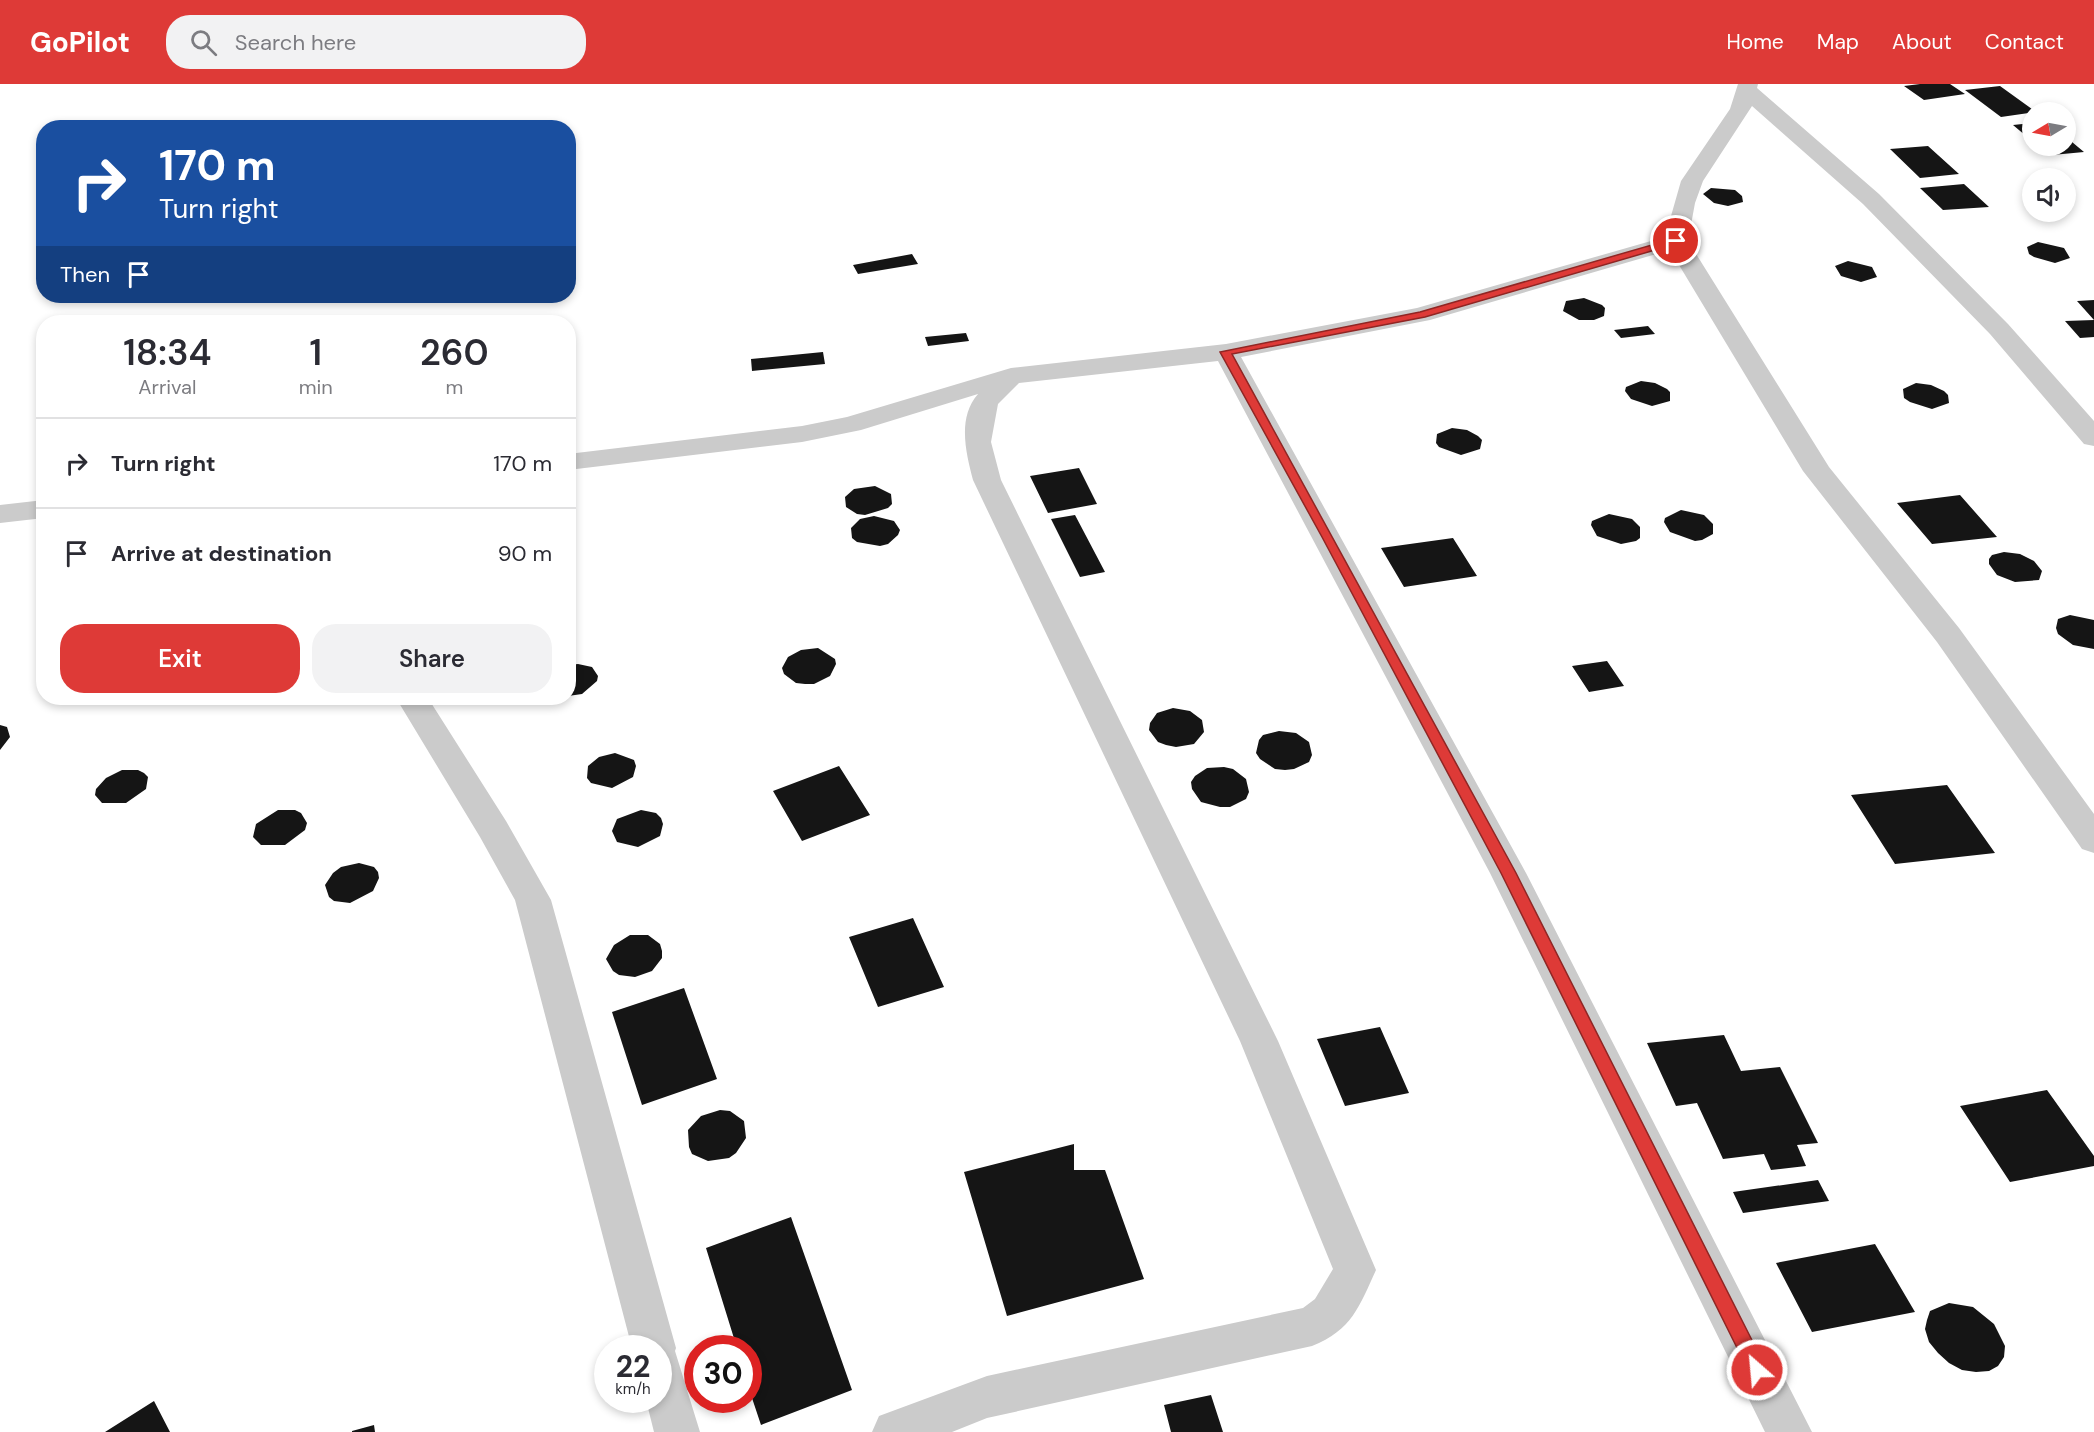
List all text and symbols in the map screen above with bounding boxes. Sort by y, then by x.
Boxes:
search box [166,15,586,69]
text: GoPilot [30,24,130,61]
icon: search [187,26,220,59]
text: Search here [235,28,356,57]
text: Home [1726,28,1784,56]
text: Map [1817,28,1859,56]
text: About [1892,28,1952,56]
text: Contact [1985,28,2064,56]
north arrow [2022,102,2076,156]
map controls [2022,102,2076,222]
text: 170 m [159,138,276,193]
icon: right [60,144,138,222]
button: sound [2022,168,2076,222]
text: Turn right [159,191,279,226]
pin [1650,215,1701,266]
icon: arrive [1659,224,1692,257]
icon: arrive [122,258,155,291]
text: Then [60,260,110,289]
text: 18:34 [123,329,211,376]
text: 1 [309,329,322,376]
text: 260 [420,329,489,376]
text: Arrival [138,374,196,400]
text: min [299,374,333,400]
text: m [445,374,463,400]
icon: right [60,447,93,480]
text: Turn right [111,449,216,478]
text: 170 m [493,449,552,478]
icon: arrive [60,537,93,570]
text: Arrive at destination [111,539,332,568]
text: 90 m [498,539,552,568]
button: Exit [60,624,300,693]
button: Share [312,624,552,693]
speed limit sign: 30 [684,1335,762,1413]
position arrow [1725,1338,1789,1402]
text: 22 [616,1347,650,1386]
text: km/h [615,1379,651,1399]

